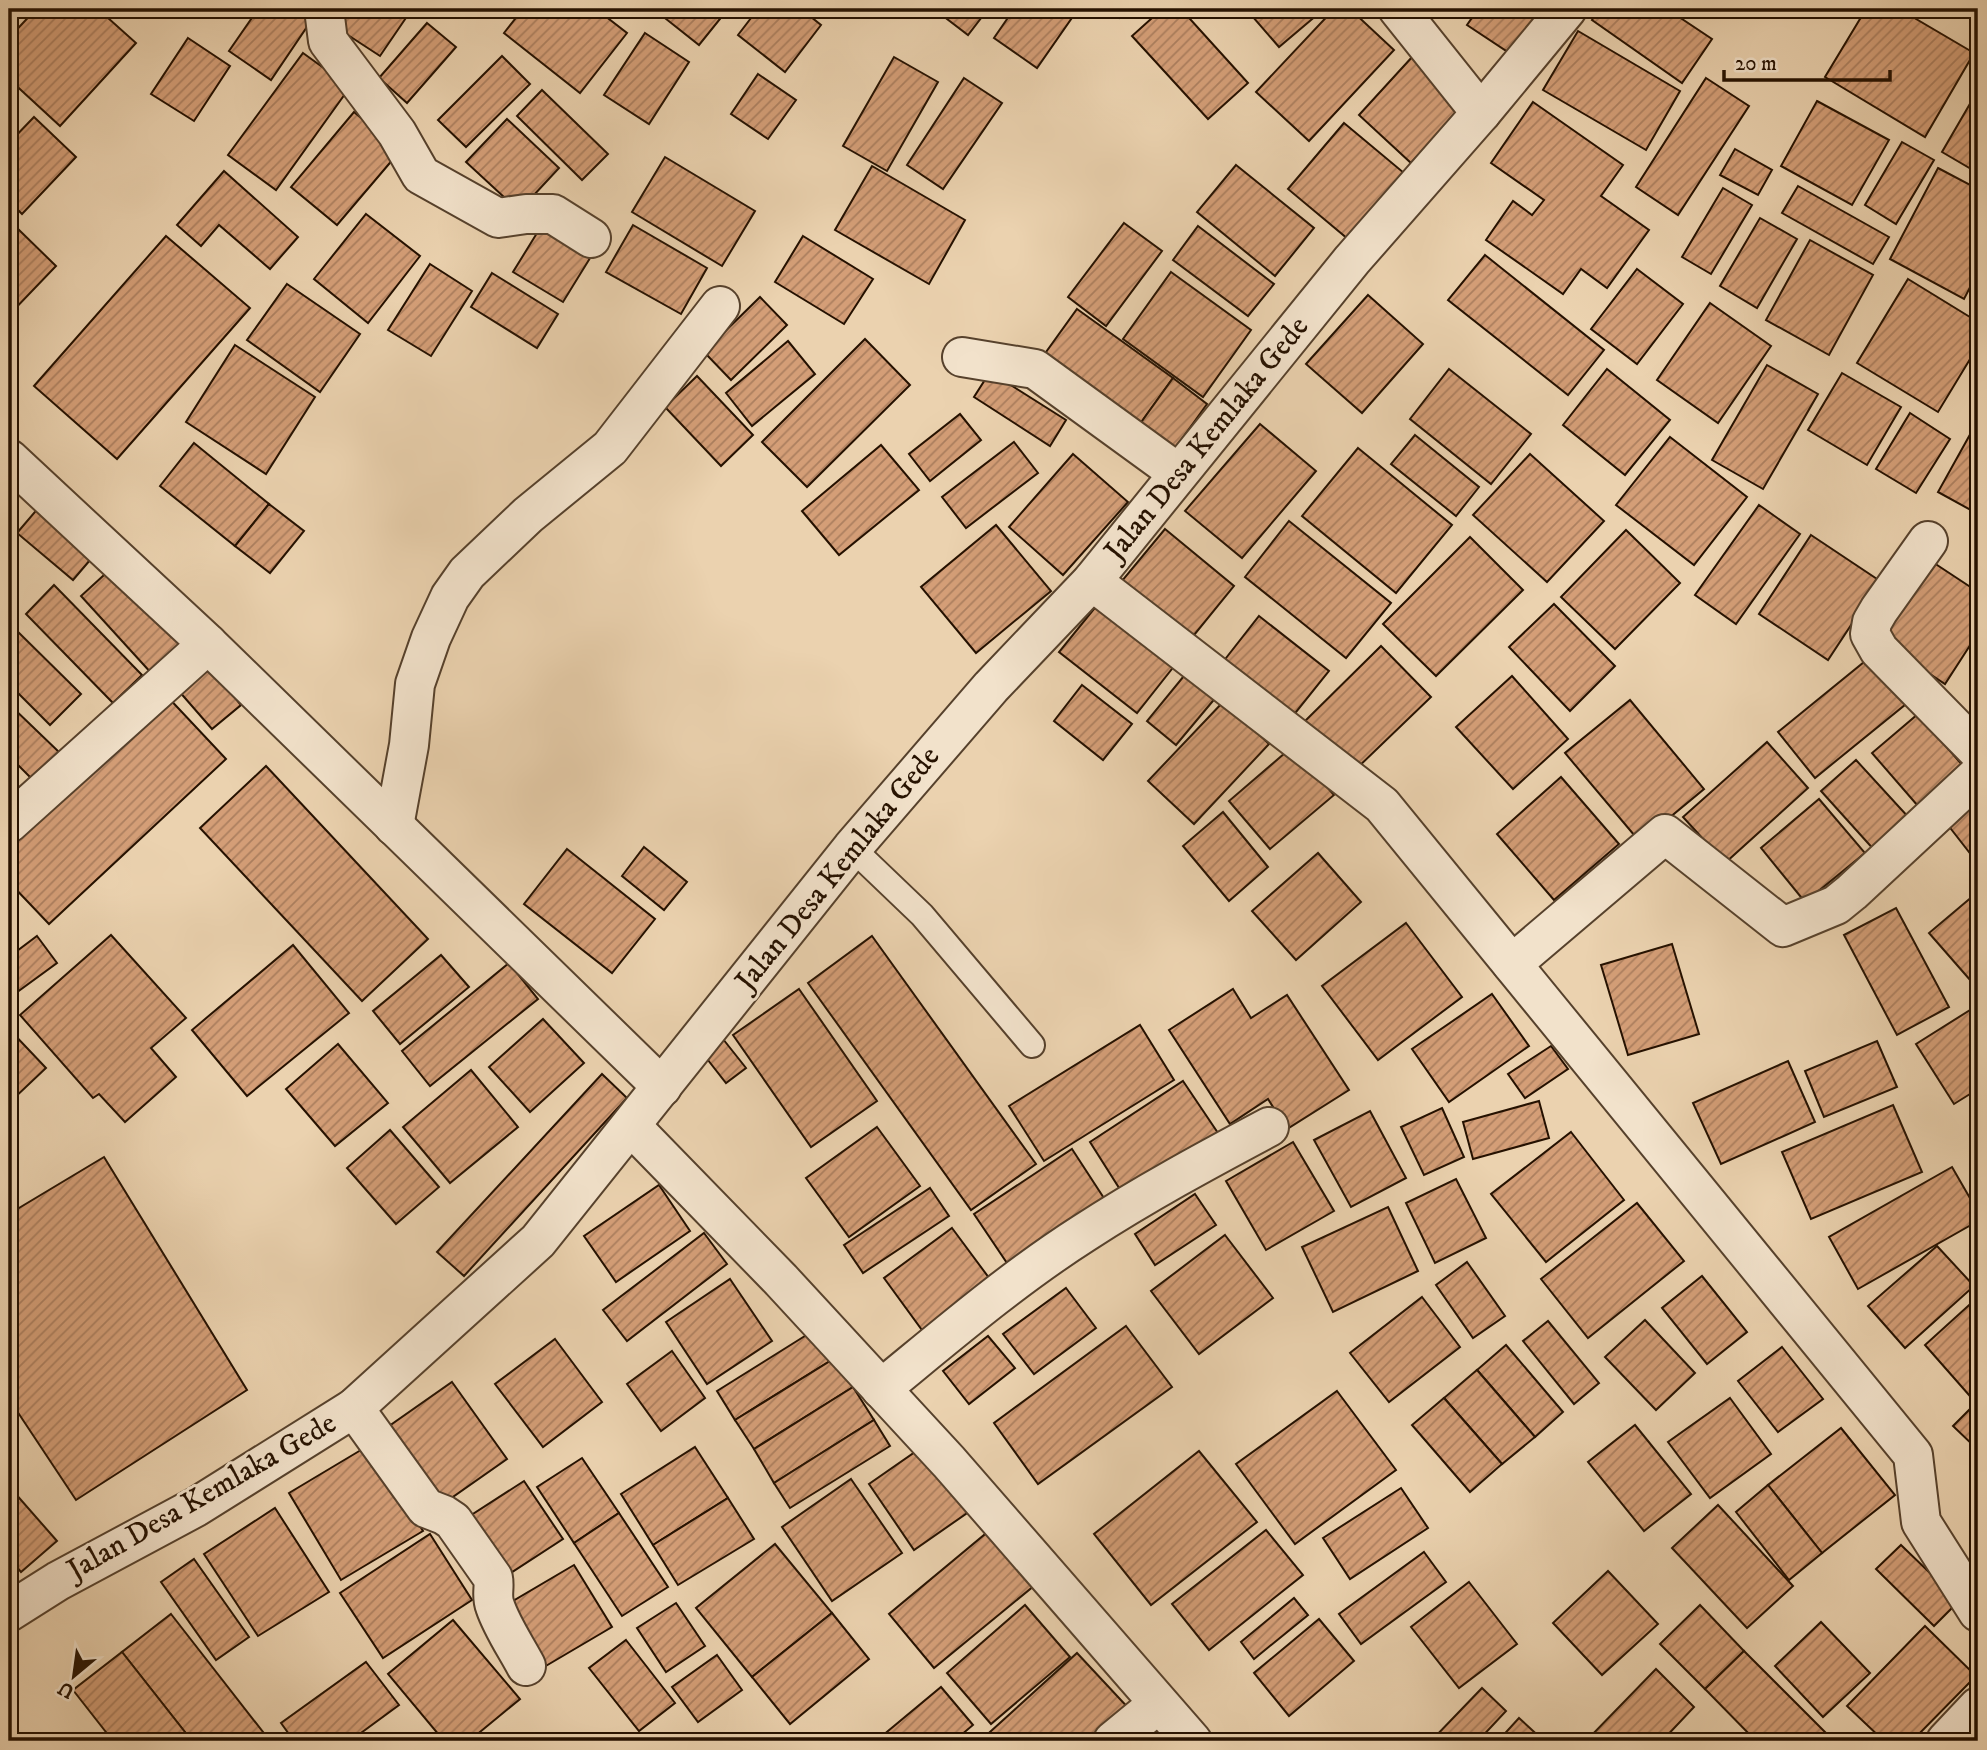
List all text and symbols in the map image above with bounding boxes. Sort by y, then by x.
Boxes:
scale bar [1724,38,1891,82]
text: 20 m [1735,51,1777,77]
street label: Jalan Desa Kemlaka Gede [1095,309,1317,571]
street label: Jalan Desa Kemlaka Gede [726,739,948,1001]
street label: Jalan Desa Kemlaka Gede [58,1405,343,1591]
north arrow [38,1642,108,1712]
text: U [54,1676,78,1703]

